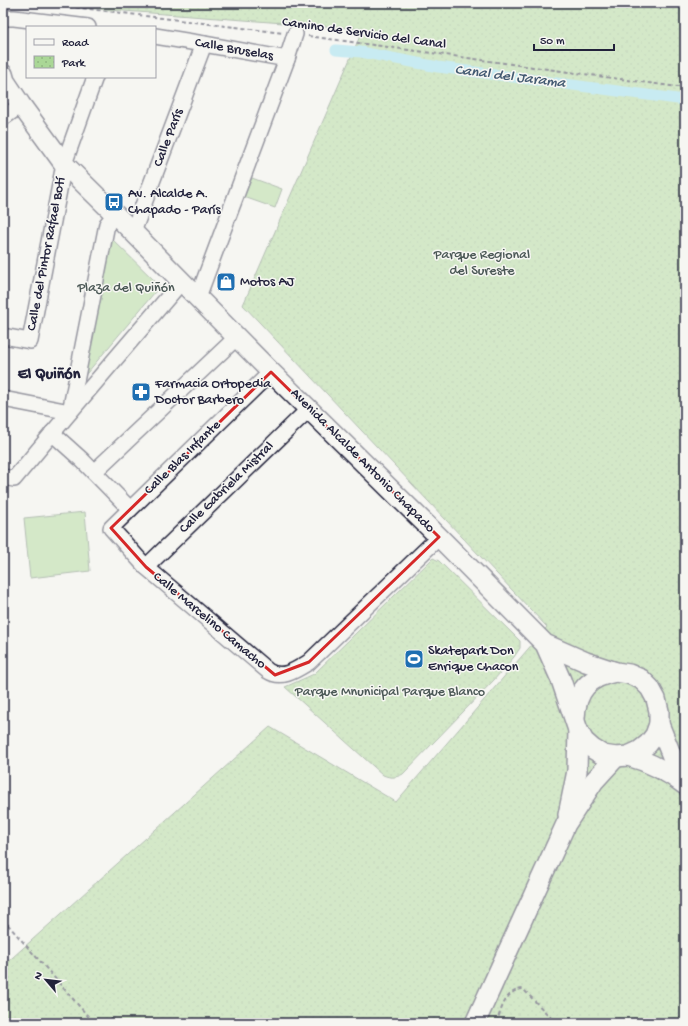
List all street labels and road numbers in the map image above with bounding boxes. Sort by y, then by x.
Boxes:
street label: Camino de Servicio del Canal [281,14,447,54]
street label: Calle Bruselas [194,35,275,65]
street label: Calle París [150,106,188,169]
street label: Calle del Pintor Rafael Botí [24,175,70,332]
street label: Avenida Alcalde Antonio Chapado [286,385,438,537]
street label: Calle Blas Infante [141,417,226,499]
street label: Calle Gabriela Mistral [176,439,278,537]
street label: Calle Marcelino Camacho [149,569,269,673]

